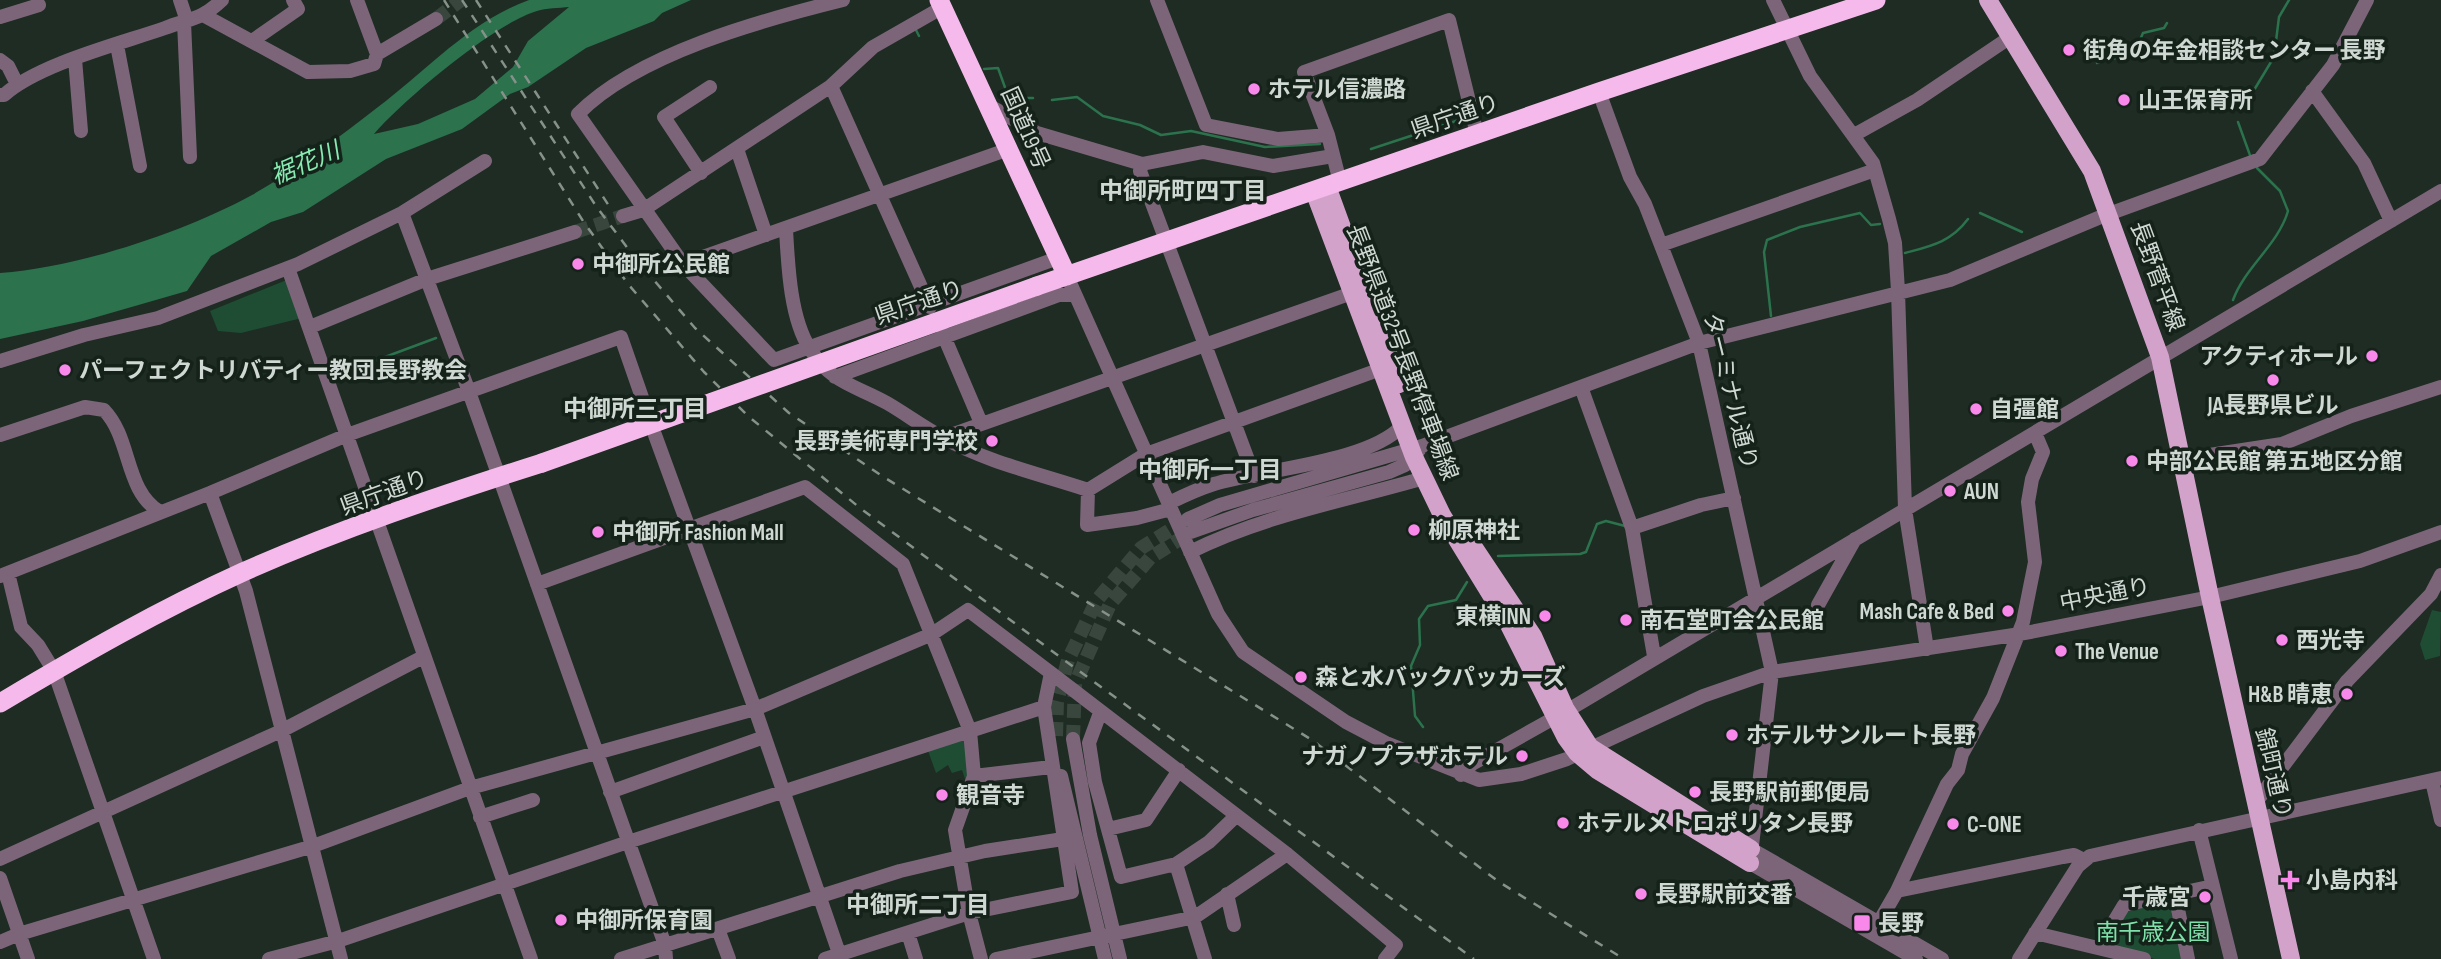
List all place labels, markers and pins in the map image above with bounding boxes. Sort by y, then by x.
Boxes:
place label: 街角の年金相談センター 長野 [2083,37,2386,65]
marker: 街角の年金相談センター 長野 [2061,42,2077,58]
place label: ホテル信濃路 [1268,76,1406,104]
marker: ホテル信濃路 [1246,81,1262,97]
place label: 山王保育所 [2138,87,2253,115]
marker: 山王保育所 [2116,92,2132,108]
place label: 中御所公民館 [592,251,730,279]
marker: 中御所公民館 [570,256,586,272]
place label: アクティホール [2200,343,2358,371]
marker: アクティホール [2364,348,2380,364]
place label: パーフェクトリバティー教団長野教会 [79,357,467,385]
marker: パーフェクトリバティー教団長野教会 [57,362,73,378]
marker: JA長野県ビル [2265,372,2281,388]
place label: JA長野県ビル [2206,392,2339,420]
place label: 自彊館 [1990,396,2059,424]
marker: 自彊館 [1968,401,1984,417]
place label: 長野美術専門学校 [794,428,978,456]
marker: 長野美術専門学校 [984,433,1000,449]
place label: 中部公民館 第五地区分館 [2146,448,2403,476]
marker: 中部公民館 第五地区分館 [2124,453,2140,469]
place label: AUN [1963,478,1999,506]
marker: AUN [1942,483,1958,499]
place label: 柳原神社 [1428,517,1520,545]
place label: 中御所 Fashion Mall [612,519,784,547]
marker: 柳原神社 [1406,522,1422,538]
marker: 中御所 Fashion Mall [590,524,606,540]
place label: Mash Cafe & Bed [1860,598,1994,626]
place label: 東横INN [1455,603,1531,631]
marker: Mash Cafe & Bed [2000,603,2016,619]
place label: 南石堂町会公民館 [1640,607,1824,635]
marker: 東横INN [1537,608,1553,624]
marker: 南石堂町会公民館 [1618,612,1634,628]
place label: 西光寺 [2296,627,2365,655]
marker: 西光寺 [2274,632,2290,648]
place label: The Venue [2075,638,2159,666]
marker: The Venue [2053,643,2069,659]
place label: 森と水バックパッカーズ [1315,664,1566,692]
marker: 森と水バックパッカーズ [1293,669,1309,685]
place label: H&B 晴恵 [2248,681,2333,709]
marker: H&B 晴恵 [2339,686,2355,702]
place label: ホテルサンルート長野 [1746,722,1976,750]
marker: ホテルサンルート長野 [1724,727,1740,743]
place label: ナガノプラザホテル [1301,743,1508,771]
marker: ナガノプラザホテル [1514,748,1530,764]
place label: 長野駅前郵便局 [1709,779,1870,807]
place label: 観音寺 [956,782,1025,810]
marker: 長野駅前郵便局 [1687,784,1703,800]
marker: 観音寺 [934,787,950,803]
place label: ホテルメトロポリタン長野 [1577,810,1853,838]
place label: C-ONE [1967,811,2022,839]
marker: ホテルメトロポリタン長野 [1555,815,1571,831]
marker: C-ONE [1945,816,1961,832]
place label: 小島内科 [2306,867,2398,895]
marker: 小島内科 [2280,870,2300,890]
place label: 長野駅前交番 [1655,881,1793,909]
place label: 千歳宮 [2122,884,2191,912]
marker: 長野駅前交番 [1633,886,1649,902]
marker: 千歳宮 [2197,889,2213,905]
place label: 中御所保育園 [575,907,713,935]
place label: 長野 [1878,910,1924,938]
marker: 中御所保育園 [553,912,569,928]
marker: 長野 [1852,913,1872,933]

